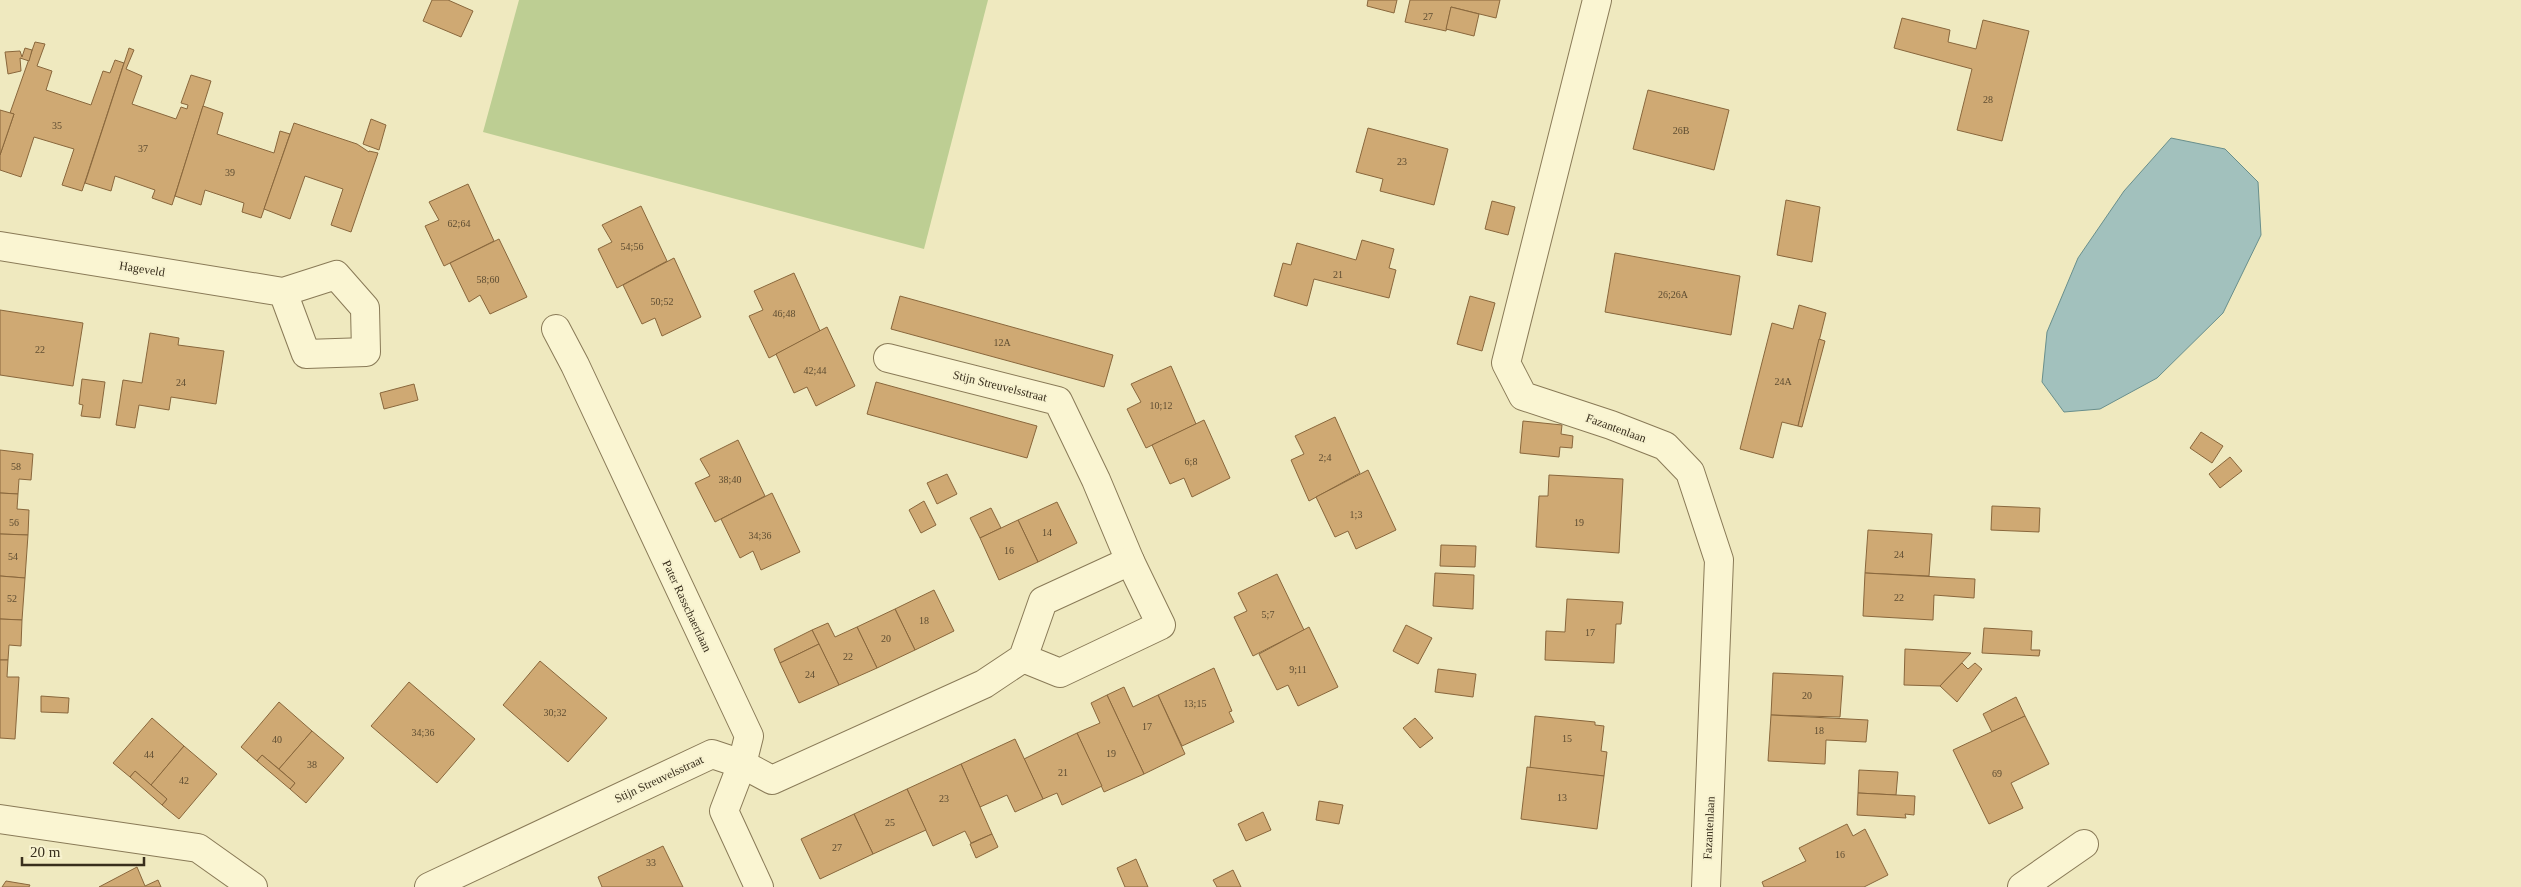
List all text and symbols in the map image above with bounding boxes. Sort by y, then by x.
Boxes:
house number: 27 [1423,11,1433,22]
house number: 28 [1983,94,1993,105]
house number: 35 [52,120,62,131]
house number: 26B [1673,125,1690,136]
house number: 37 [138,143,148,154]
house number: 23 [1397,156,1407,167]
house number: 39 [225,167,235,178]
house number: 62;64 [448,218,470,229]
house number: 54;56 [621,241,643,252]
street label: Hageveld [118,258,166,280]
house number: 21 [1333,269,1343,280]
house number: 58;60 [477,274,499,285]
house number: 26;26A [1658,289,1689,300]
house number: 50;52 [651,296,673,307]
house number: 46;48 [773,308,795,319]
house number: 12A [993,337,1011,348]
house number: 22 [35,344,45,355]
house number: 42;44 [804,365,826,376]
street label: Stijn Streuvelsstraat [952,368,1049,405]
house number: 24A [1774,376,1792,387]
house number: 24 [176,377,186,388]
house number: 10;12 [1150,400,1172,411]
street label: Fazantenlaan [1584,411,1648,445]
house number: 2;4 [1319,452,1331,463]
house number: 6;8 [1185,456,1197,467]
house number: 58 [11,461,21,472]
house number: 38;40 [719,474,741,485]
house number: 1;3 [1350,509,1362,520]
house number: 56 [9,517,19,528]
house number: 19 [1574,517,1584,528]
house number: 14 [1042,527,1052,538]
house number: 34;36 [749,530,771,541]
house number: 16 [1004,545,1014,556]
house number: 24 [1894,549,1904,560]
house number: 54 [8,551,18,562]
street label: Pater Rasschaertlaan [660,558,714,654]
house number: 22 [1894,592,1904,603]
house number: 52 [7,593,17,604]
house number: 5;7 [1262,609,1274,620]
house number: 18 [919,615,929,626]
house number: 17 [1585,627,1595,638]
house number: 20 [881,633,891,644]
house number: 22 [843,651,853,662]
house number: 9;11 [1289,664,1307,675]
house number: 24 [805,669,815,680]
house number: 20 [1802,690,1812,701]
house number: 13;15 [1184,698,1206,709]
house number: 30;32 [544,707,566,718]
house number: 17 [1142,721,1152,732]
house number: 18 [1814,725,1824,736]
house number: 34;36 [412,727,434,738]
house number: 15 [1562,733,1572,744]
house number: 40 [272,734,282,745]
house number: 19 [1106,748,1116,759]
house number: 44 [144,749,154,760]
street label: Stijn Streuvelsstraat [612,752,706,806]
house number: 38 [307,759,317,770]
house number: 21 [1058,767,1068,778]
house number: 69 [1992,768,2002,779]
house number: 42 [179,775,189,786]
house number: 13 [1557,792,1567,803]
house number: 23 [939,793,949,804]
street label: Fazantenlaan [1700,796,1718,860]
house number: 25 [885,817,895,828]
scale bar [22,834,145,866]
house number: 27 [832,842,842,853]
text: 20 m [30,844,61,860]
house number: 16 [1835,849,1845,860]
house number: 33 [646,857,656,868]

